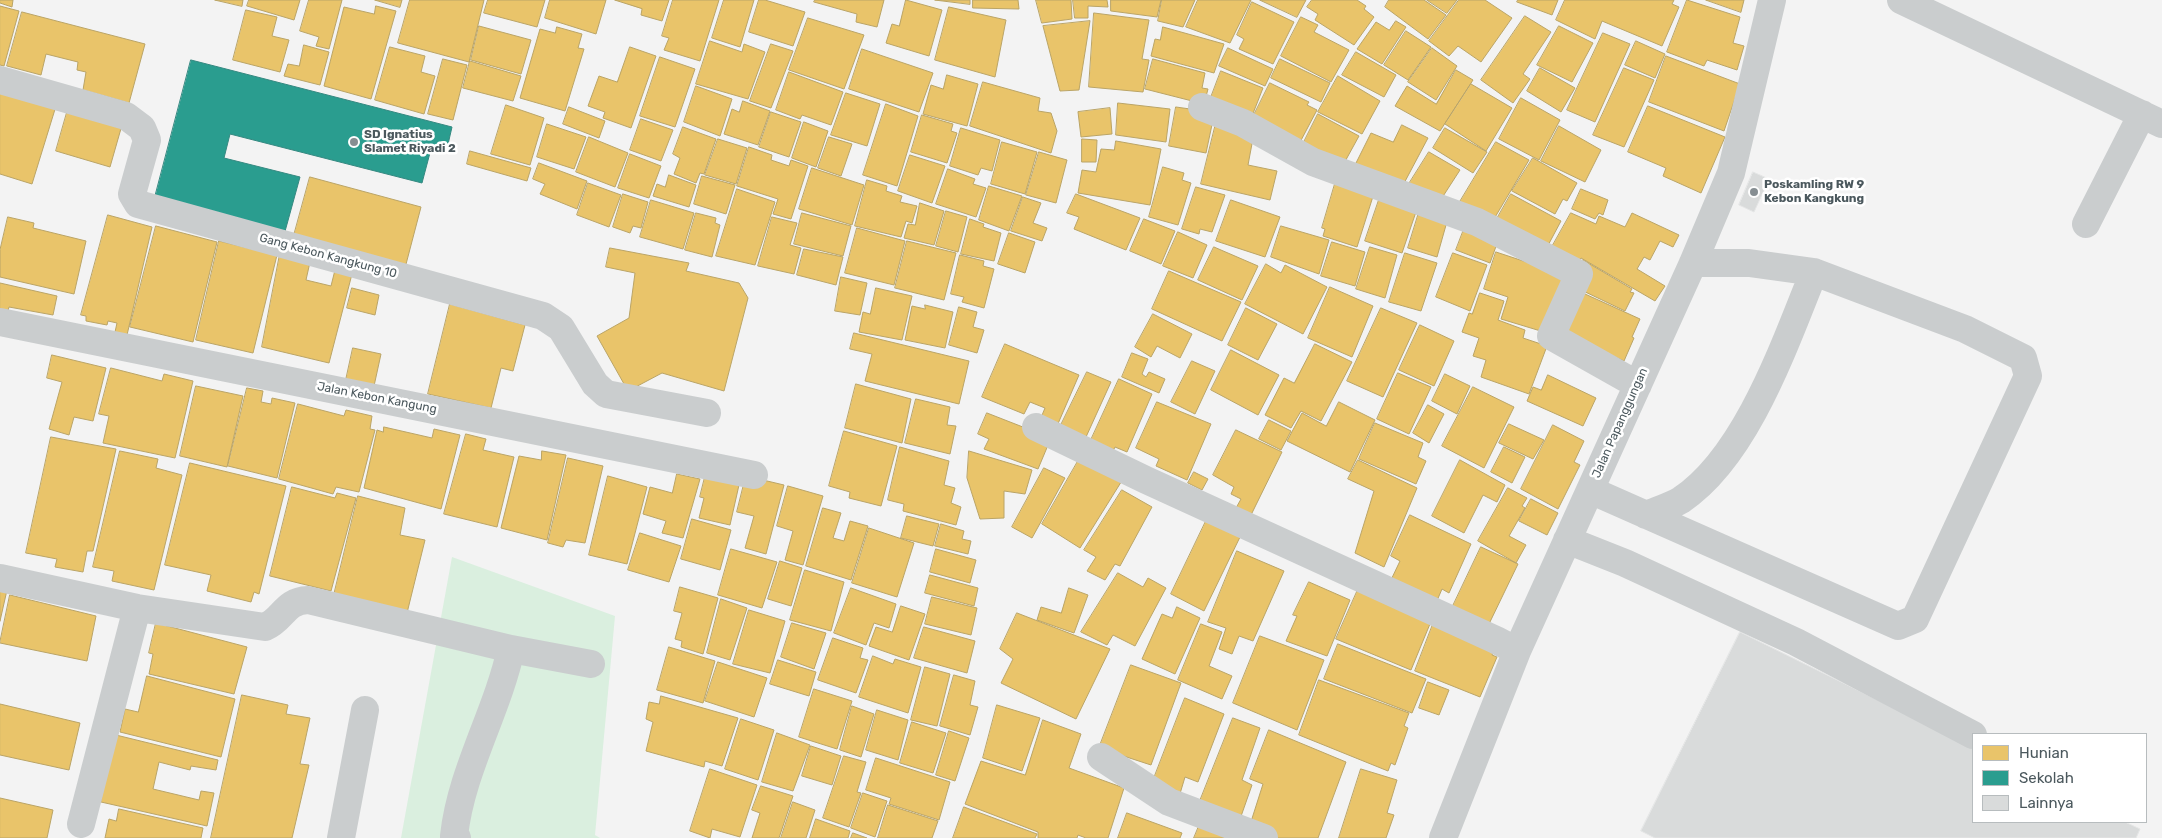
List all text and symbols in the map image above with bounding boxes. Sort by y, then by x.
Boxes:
place label: SD Ignatius Slamet Riyadi 2 [364,128,456,156]
marker: SD Ignatius Slamet Riyadi 2 [348,136,360,148]
place label: Poskamling RW 9 Kebon Kangkung [1764,178,1864,206]
marker: Poskamling RW 9 Kebon Kangkung [1748,186,1760,198]
street label: Gang Kebon Kangkung 10 [258,231,398,281]
street label: Jalan Papanggungan [1589,366,1651,480]
street label: Jalan Kebon Kangung [316,379,438,417]
legend [1972,733,2147,823]
text: Hunian [2019,744,2069,762]
text: Sekolah [2019,769,2074,787]
text: Lainnya [2019,794,2074,812]

